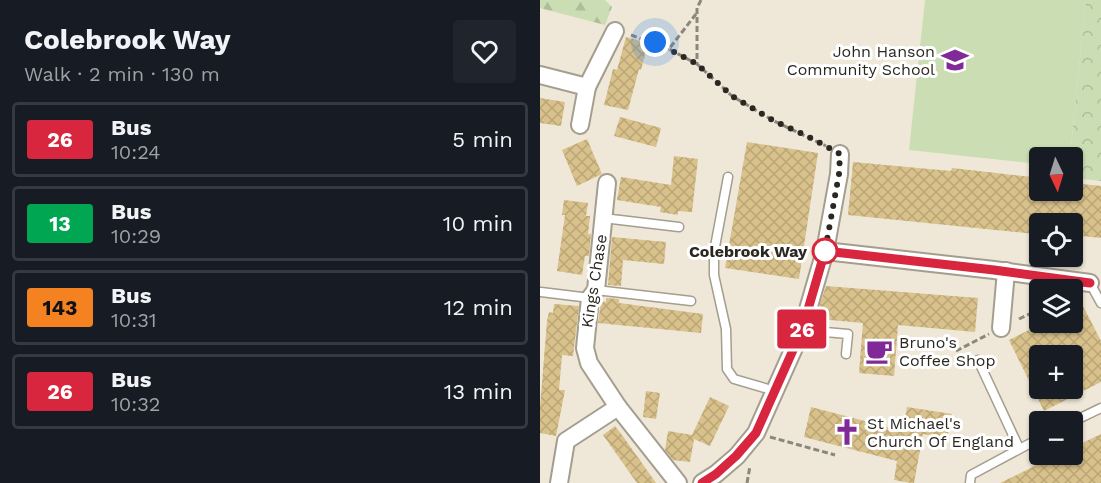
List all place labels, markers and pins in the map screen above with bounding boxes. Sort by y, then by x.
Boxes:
place label: John Hanson Community School [787,42,935,79]
school or university icon: John Hanson Community School [940,45,970,75]
marker: Colebrook Way [812,238,838,264]
place label: Colebrook Way [689,242,808,261]
place label: Bruno's Coffee Shop [899,333,996,370]
cafe icon: Bruno's Coffee Shop [864,336,894,366]
place label: St Michael's Church Of England [867,414,1014,451]
church icon: St Michael's Church Of England [832,417,862,447]

